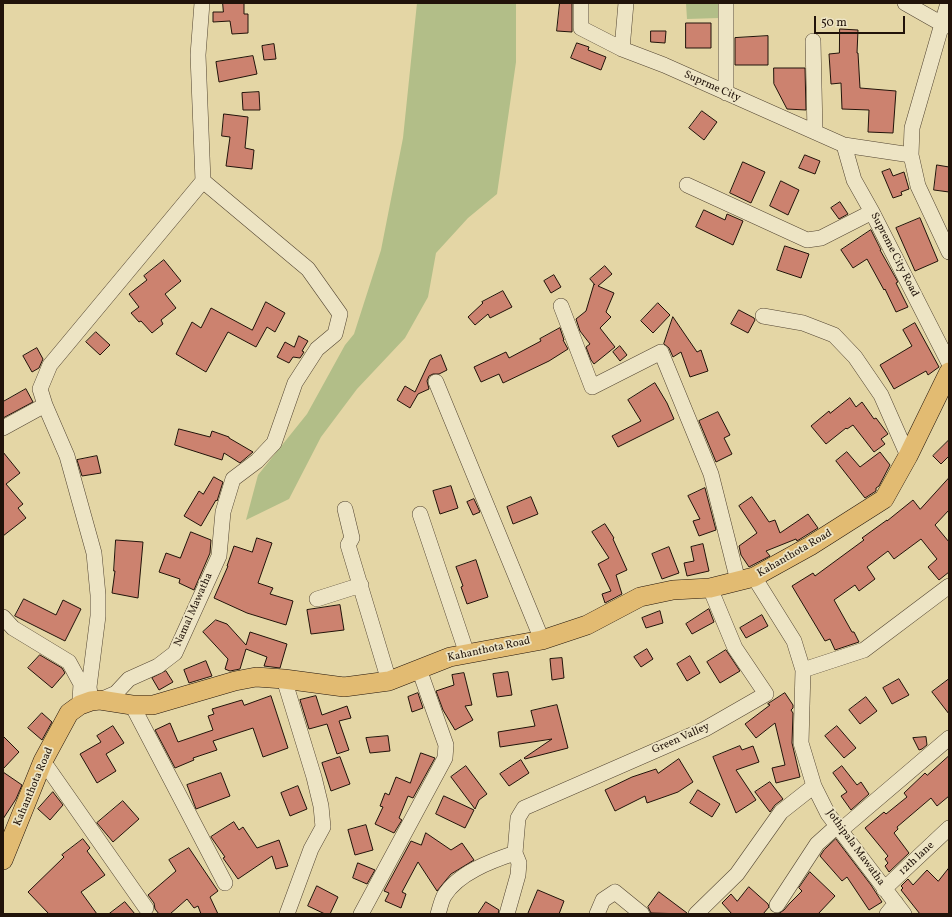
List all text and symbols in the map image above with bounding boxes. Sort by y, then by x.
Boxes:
scale bar [816,8,907,34]
text: 50 m [821,15,847,31]
street label: Suprme City [682,69,742,105]
street label: Supreme City Road [867,211,921,299]
street label: Kahanthota Road [755,527,835,581]
street label: Namal Mawatha [172,571,216,649]
street label: Kahanthota Road [446,635,532,665]
street label: Green Valley [650,720,712,758]
street label: Kahanthota Road [11,746,57,828]
street label: Jothipala Mawatha [823,807,887,889]
street label: 12th lane [897,839,937,879]

